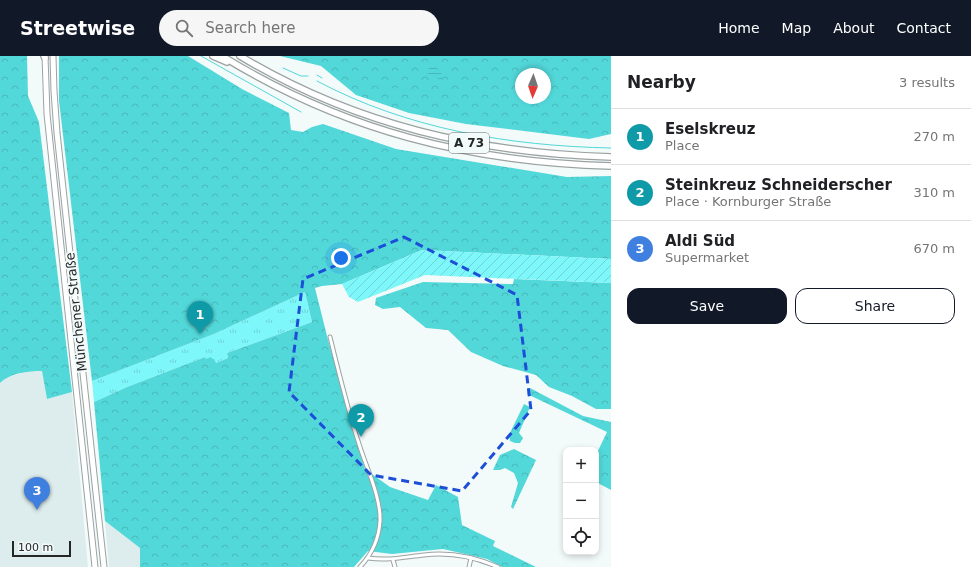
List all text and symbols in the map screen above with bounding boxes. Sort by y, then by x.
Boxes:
search box [159,10,439,46]
text: Streetwise [20,17,135,39]
icon: search [173,17,195,39]
text: Search here [205,19,295,37]
text: Home [718,20,760,36]
text: Map [782,20,811,36]
text: About [833,20,875,36]
text: Contact [897,20,951,36]
north arrow [515,68,551,104]
text: Nearby [627,72,696,92]
text: 3 results [899,75,955,90]
text: Eselskreuz [665,120,755,138]
text: 1 [635,129,645,144]
text: 270 m [913,129,955,144]
road number: A 73 [449,133,489,153]
text: Place [665,138,700,153]
text: Steinkreuz Schneiderscher [665,176,892,194]
text: 2 [635,185,645,200]
text: 310 m [913,185,955,200]
text: Place · Kornburger Straße [665,194,831,209]
text: Aldi Süd [665,232,735,250]
text: 3 [635,241,645,256]
text: 670 m [913,241,955,256]
your location [331,248,351,268]
text: Supermarket [665,250,749,265]
street label: Münchener Straße [62,252,90,372]
button: Save [627,288,787,324]
button: Share [795,288,955,324]
pin: 1 [187,301,213,334]
pin: 2 [348,404,374,437]
map controls [563,447,599,555]
button: + [563,447,599,483]
pin: 3 [24,477,50,510]
button: − [563,483,599,519]
button: locate [563,519,599,555]
scale bar [12,539,71,558]
text: 100 m [18,541,53,554]

